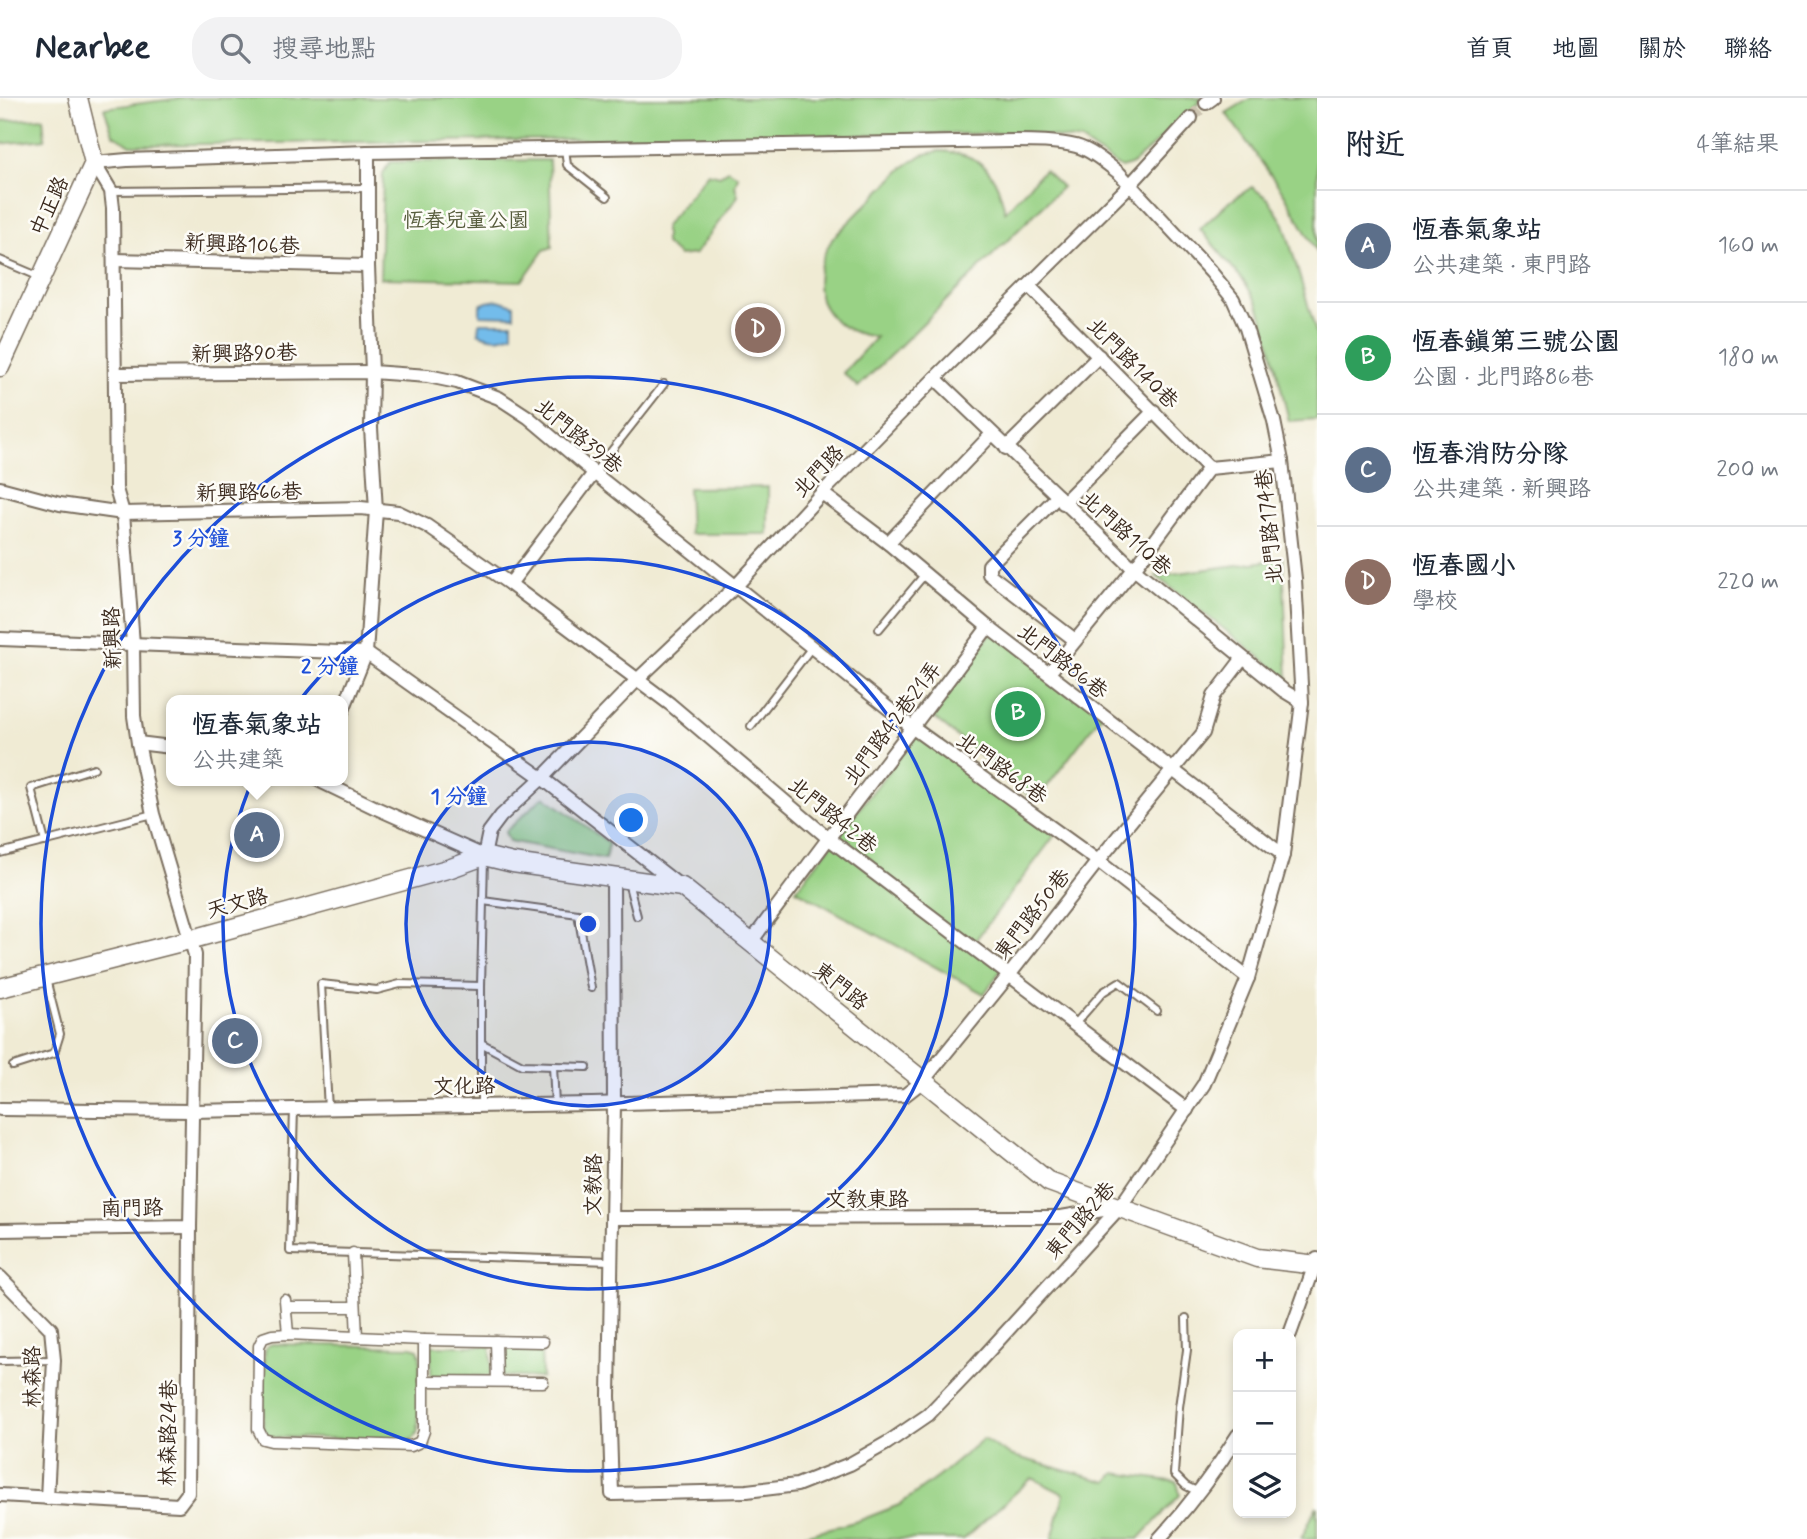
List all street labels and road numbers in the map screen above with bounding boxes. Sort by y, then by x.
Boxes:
street label: 中正路 [24,172,76,241]
street label: 新興路106巷 [184,229,300,261]
street label: 北門路140巷 [1080,312,1184,416]
street label: 新興路90巷 [191,339,297,369]
street label: 北門路39巷 [528,393,628,481]
street label: 北門路 [787,439,851,504]
street label: 北門路174巷 [1250,468,1290,586]
street label: 新興路66巷 [196,478,302,508]
street label: 北門路110巷 [1073,485,1177,583]
street label: 新興路 [98,606,128,670]
street label: 北門路86巷 [1011,618,1113,706]
street label: 北門路42巷21弄 [837,656,948,791]
street label: 北門路68巷 [950,726,1053,811]
street label: 北門路42巷 [782,771,883,860]
street label: 東門路50巷 [988,863,1077,966]
street label: 天文路 [203,882,271,926]
street label: 東門路 [807,956,874,1017]
street label: 文化路 [432,1072,496,1102]
street label: 文教路 [579,1153,609,1217]
street label: 東門路2巷 [1039,1176,1122,1265]
street label: 文教東路 [825,1186,909,1214]
street label: 南門路 [100,1194,164,1224]
street label: 林森路 [19,1346,47,1409]
street label: 林森路24巷 [154,1379,184,1487]

